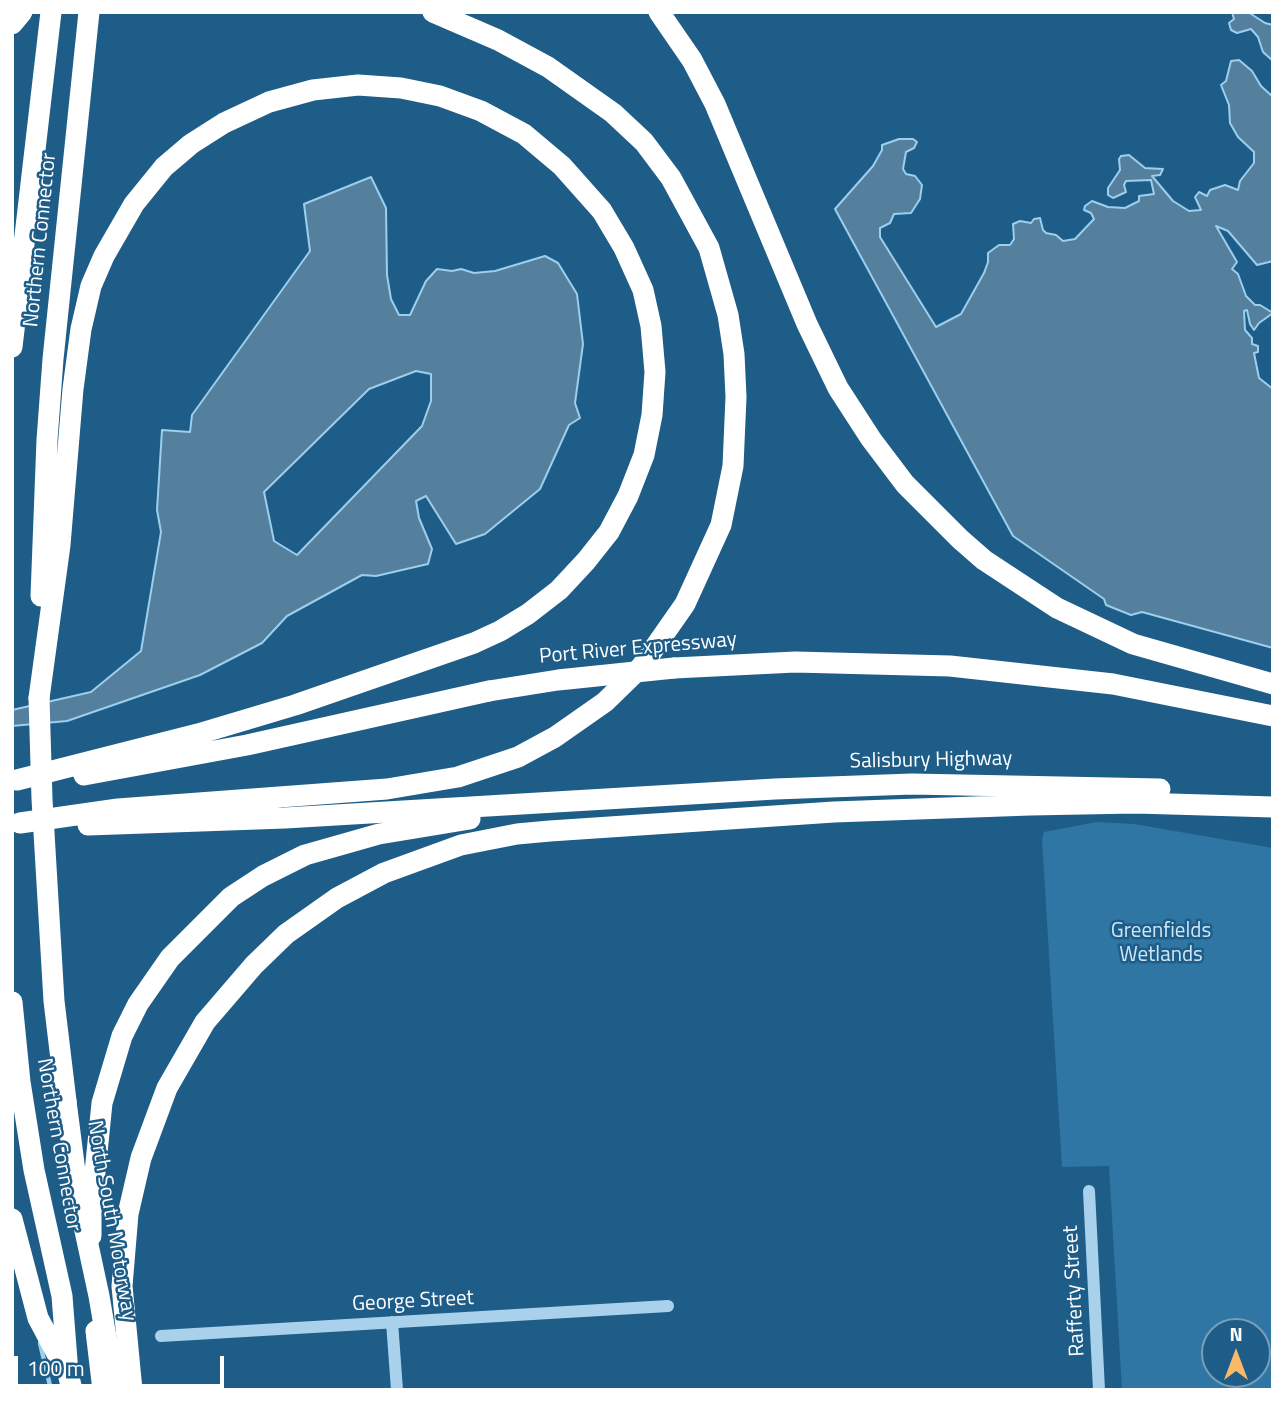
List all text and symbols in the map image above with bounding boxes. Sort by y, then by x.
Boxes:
street label: Northern Connector [19,152,63,328]
street label: Port River Expressway [538,628,738,670]
street label: Salisbury Highway [850,747,1012,775]
park label: Greenfields Wetlands [1111,919,1211,969]
street label: Northern Connector [30,1057,86,1233]
street label: North South Motorway [81,1119,141,1323]
street label: Rafferty Street [1059,1225,1091,1357]
street label: George Street [351,1286,475,1318]
north arrow [1201,1318,1271,1388]
text: N [1229,1319,1243,1348]
scale bar [18,1342,228,1386]
text: 100 m [27,1352,84,1384]

